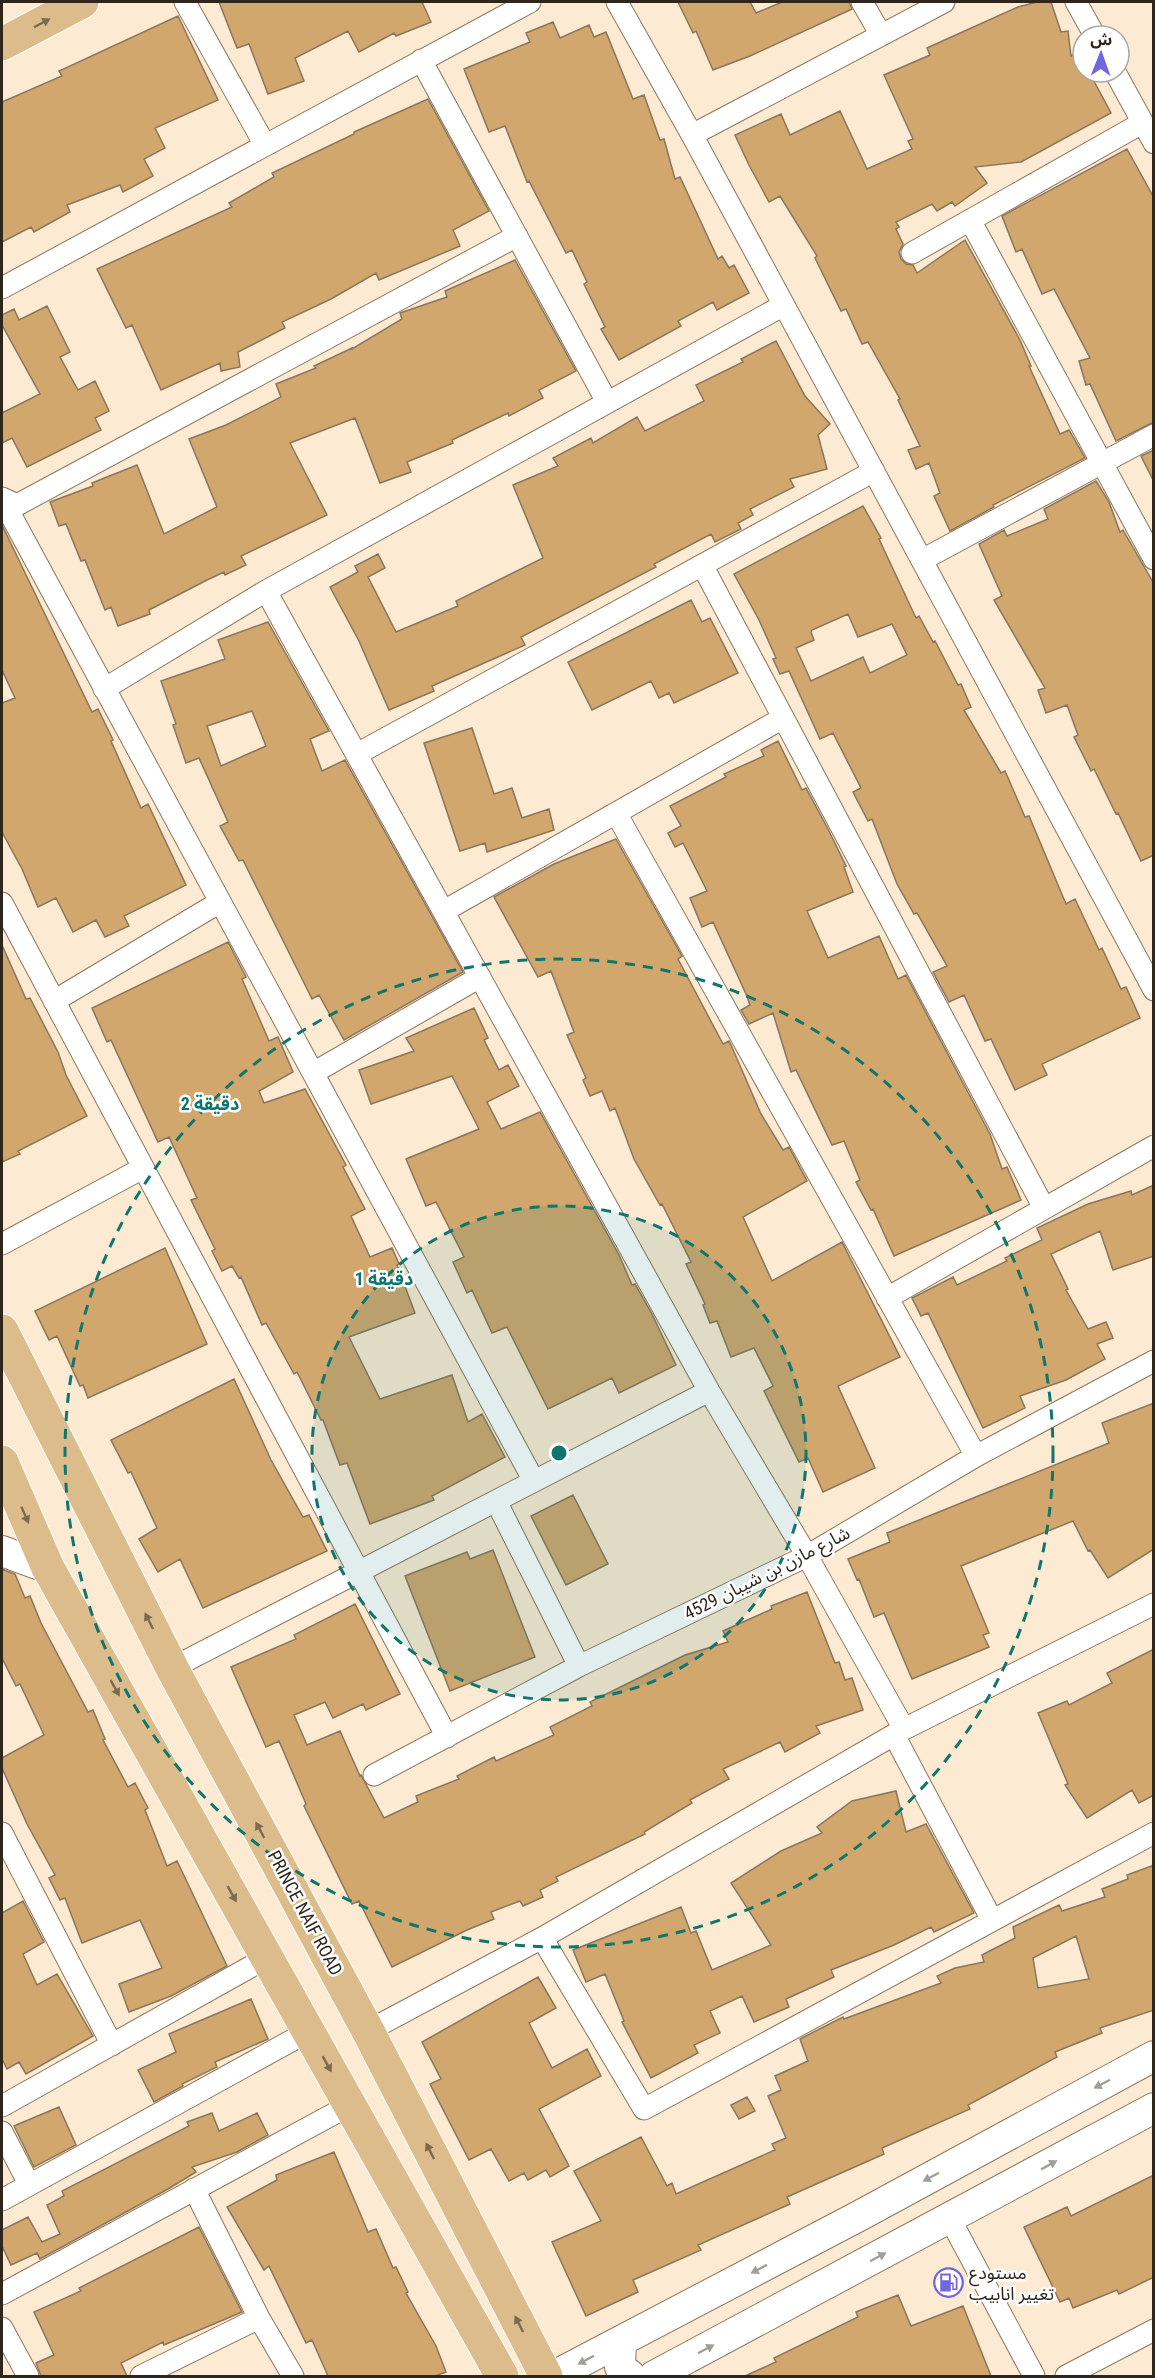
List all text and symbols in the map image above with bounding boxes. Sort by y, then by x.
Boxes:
one-way arrow [33,18,50,28]
north arrow [1071,24,1131,84]
text: ش [1090,30,1112,49]
text: 2 دقيقة [181,1093,239,1114]
text: 1 دقيقة [355,1268,413,1289]
centre of rings [549,1443,569,1463]
one-way arrow [20,1507,30,1525]
street label: شارع مازن بن شيبان 4529 [680,1522,855,1627]
one-way arrow [144,1612,154,1630]
one-way arrow [110,1680,121,1696]
one-way arrow [255,1821,265,1838]
street label: PRINCE NAIF ROAD [264,1847,347,1979]
one-way arrow [227,1886,237,1903]
one-way arrow [322,2056,332,2073]
one-way arrow [1093,2079,1110,2089]
one-way arrow [425,2142,435,2159]
one-way arrow [1041,2160,1058,2170]
one-way arrow [922,2172,939,2182]
one-way arrow [869,2252,886,2262]
place label: مستودع تغيير انابيب [969,2262,1054,2305]
one-way arrow [750,2264,767,2274]
fuel station icon: مستودع تغيير انابيب [932,2267,964,2299]
one-way arrow [514,2316,524,2333]
one-way arrow [697,2344,714,2354]
one-way arrow [577,2355,594,2365]

